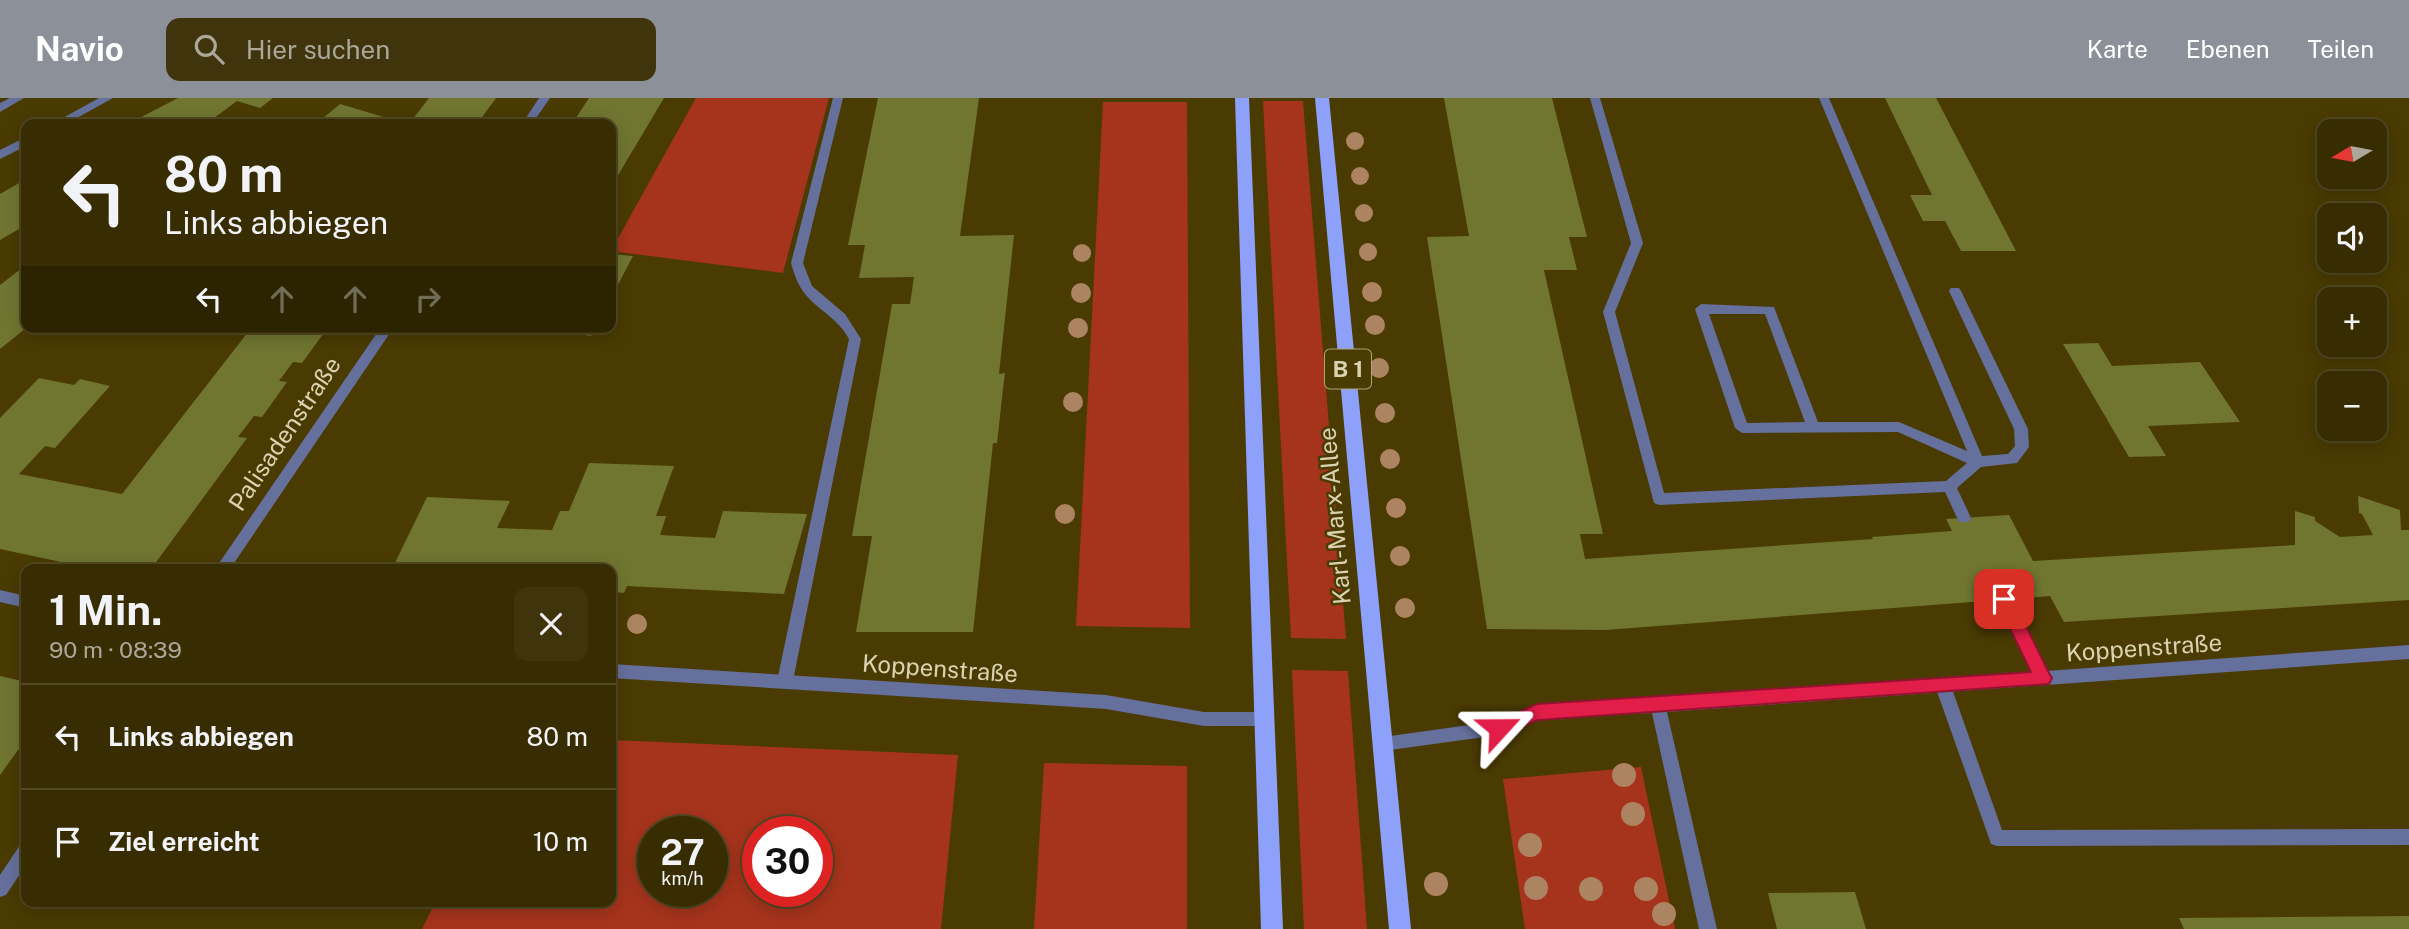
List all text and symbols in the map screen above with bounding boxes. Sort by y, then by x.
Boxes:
search box [166,18,656,81]
text: Navio [35,30,124,68]
icon: search [190,30,228,68]
text: Hier suchen [246,34,390,65]
text: Karte [2087,35,2148,63]
text: Ebenen [2186,35,2270,63]
text: Teilen [2308,35,2374,63]
north arrow [2317,119,2387,189]
map controls [2317,119,2387,441]
text: 80 m [164,145,283,203]
icon: left [49,147,140,238]
button: sound [2317,203,2387,273]
text: Links abbiegen [164,204,388,241]
icon: left [190,280,228,318]
icon: ahead [263,280,301,318]
icon: ahead [336,280,374,318]
icon: right [409,280,447,318]
button: + [2317,287,2387,357]
road number: B 1 [1325,350,1371,388]
street label: Palisadenstraße [222,351,346,516]
button: − [2317,371,2387,441]
street label: Karl-Marx-Allee [1312,426,1356,606]
pin [1974,569,2034,629]
icon: arrive [1985,580,2023,618]
text: 1 Min. [49,585,163,634]
button: close [514,587,588,661]
street label: Koppenstraße [2065,628,2223,666]
text: 90 m · 08:39 [49,636,182,663]
street label: Koppenstraße [861,649,1019,687]
position arrow [1462,691,1536,765]
icon: left [49,718,87,756]
text: Links abbiegen [108,721,294,752]
text: 80 m [527,721,588,752]
speed limit sign: 30 [742,816,833,907]
icon: arrive [49,823,87,861]
text: Ziel erreicht [108,826,260,857]
text: 10 m [533,826,588,857]
text: 27 [660,832,705,873]
text: km/h [661,868,704,889]

